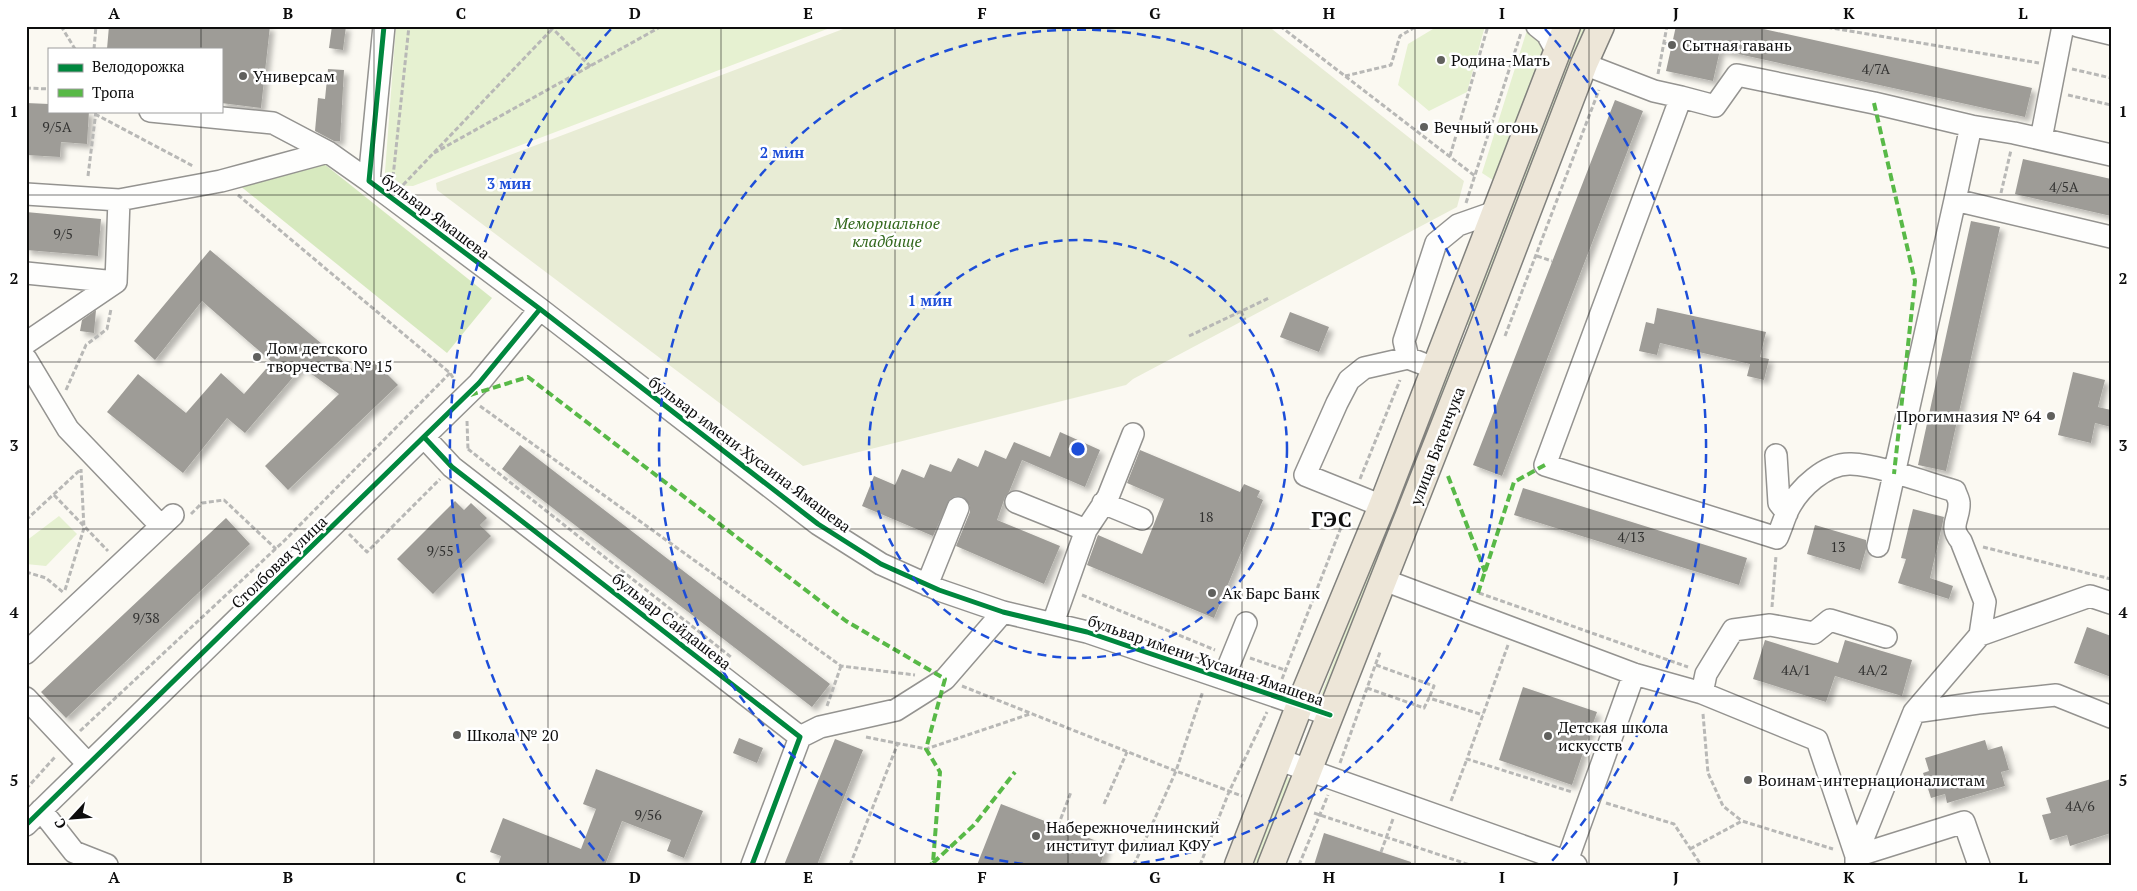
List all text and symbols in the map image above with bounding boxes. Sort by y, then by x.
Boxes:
text: A [108,2,120,24]
text: B [283,2,293,24]
text: C [456,2,466,24]
text: D [629,2,641,24]
text: E [803,2,813,24]
text: F [977,2,987,24]
text: G [1149,2,1161,24]
text: H [1323,2,1335,24]
text: I [1499,2,1505,24]
text: J [1673,2,1679,24]
text: K [1843,2,1855,24]
text: L [2018,2,2028,24]
place label: Сытная гавань [1682,34,1792,56]
marker: Сытная гавань [1666,39,1678,51]
legend [48,48,222,112]
place label: Родина-Мать [1451,49,1550,71]
marker: Родина-Мать [1435,54,1447,66]
text: Велодорожка [92,56,185,76]
house number: 4/7А [1862,59,1891,78]
place label: Универсам [253,65,335,87]
marker: Универсам [237,70,249,82]
text: Тропа [92,82,135,102]
text: 1 [9,100,19,122]
text: 1 [2118,100,2128,122]
place label: Вечный огонь [1434,116,1538,138]
house number: 9/5А [42,117,72,136]
marker: Вечный огонь [1418,121,1430,133]
text: 2 мин [760,142,804,162]
street label: бульвар Ямашева [377,168,495,264]
text: 3 мин [487,173,531,193]
house number: 4/5А [2049,177,2079,196]
park label: Мемориальное кладбище [833,212,940,252]
house number: 9/5 [53,224,73,243]
text: 2 [9,267,19,289]
text: 2 [2118,267,2128,289]
text: 1 мин [908,290,952,310]
place label: Дом детского творчества № 15 [267,337,393,377]
marker: Дом детского творчества № 15 [251,351,263,363]
street label: бульвар имени Хусаина Ямашева [644,371,856,537]
street label: улица Батенчука [1404,384,1470,509]
place label: Прогимназия № 64 [1897,405,2041,427]
marker: Прогимназия № 64 [2045,410,2057,422]
text: 3 [9,434,19,456]
text: 3 [2118,434,2128,456]
centre of rings [1069,440,1087,458]
district label: ГЭС [1311,505,1353,533]
house number: 18 [1199,507,1213,526]
street label: Столбовая улица [226,511,332,613]
house number: 4/13 [1617,527,1645,546]
house number: 13 [1831,537,1845,556]
house number: 9/55 [426,541,454,560]
street label: бульвар Сайдашева [608,567,736,675]
place label: Ак Барс Банк [1222,582,1320,604]
marker: Ак Барс Банк [1206,587,1218,599]
text: 4 [9,601,19,623]
text: 4 [2118,601,2128,623]
house number: 9/38 [132,608,160,627]
street label: бульвар имени Хусаина Ямашева [1085,609,1327,711]
house number: 4А/1 [1781,660,1811,679]
house number: 4А/2 [1858,660,1888,679]
place label: Детская школа искусств [1558,716,1668,756]
place label: Школа № 20 [467,724,558,746]
marker: Школа № 20 [451,729,463,741]
marker: Детская школа искусств [1542,730,1554,742]
text: 5 [9,769,19,791]
place label: Воинам-интернационалистам [1758,769,1985,791]
text: 5 [2118,769,2128,791]
marker: Воинам-интернационалистам [1742,774,1754,786]
north arrow [48,794,98,844]
house number: 4А/6 [2065,796,2095,815]
house number: 9/56 [634,805,662,824]
text: С [49,816,70,832]
place label: Набережночелнинский институт филиал КФУ [1046,816,1220,856]
marker: Набережночелнинский институт филиал КФУ [1030,830,1042,842]
text: A [108,866,120,888]
text: B [283,866,293,888]
text: C [456,866,466,888]
text: D [629,866,641,888]
text: E [803,866,813,888]
text: F [977,866,987,888]
text: G [1149,866,1161,888]
text: H [1323,866,1335,888]
text: I [1499,866,1505,888]
text: J [1673,866,1679,888]
text: K [1843,866,1855,888]
text: L [2018,866,2028,888]

